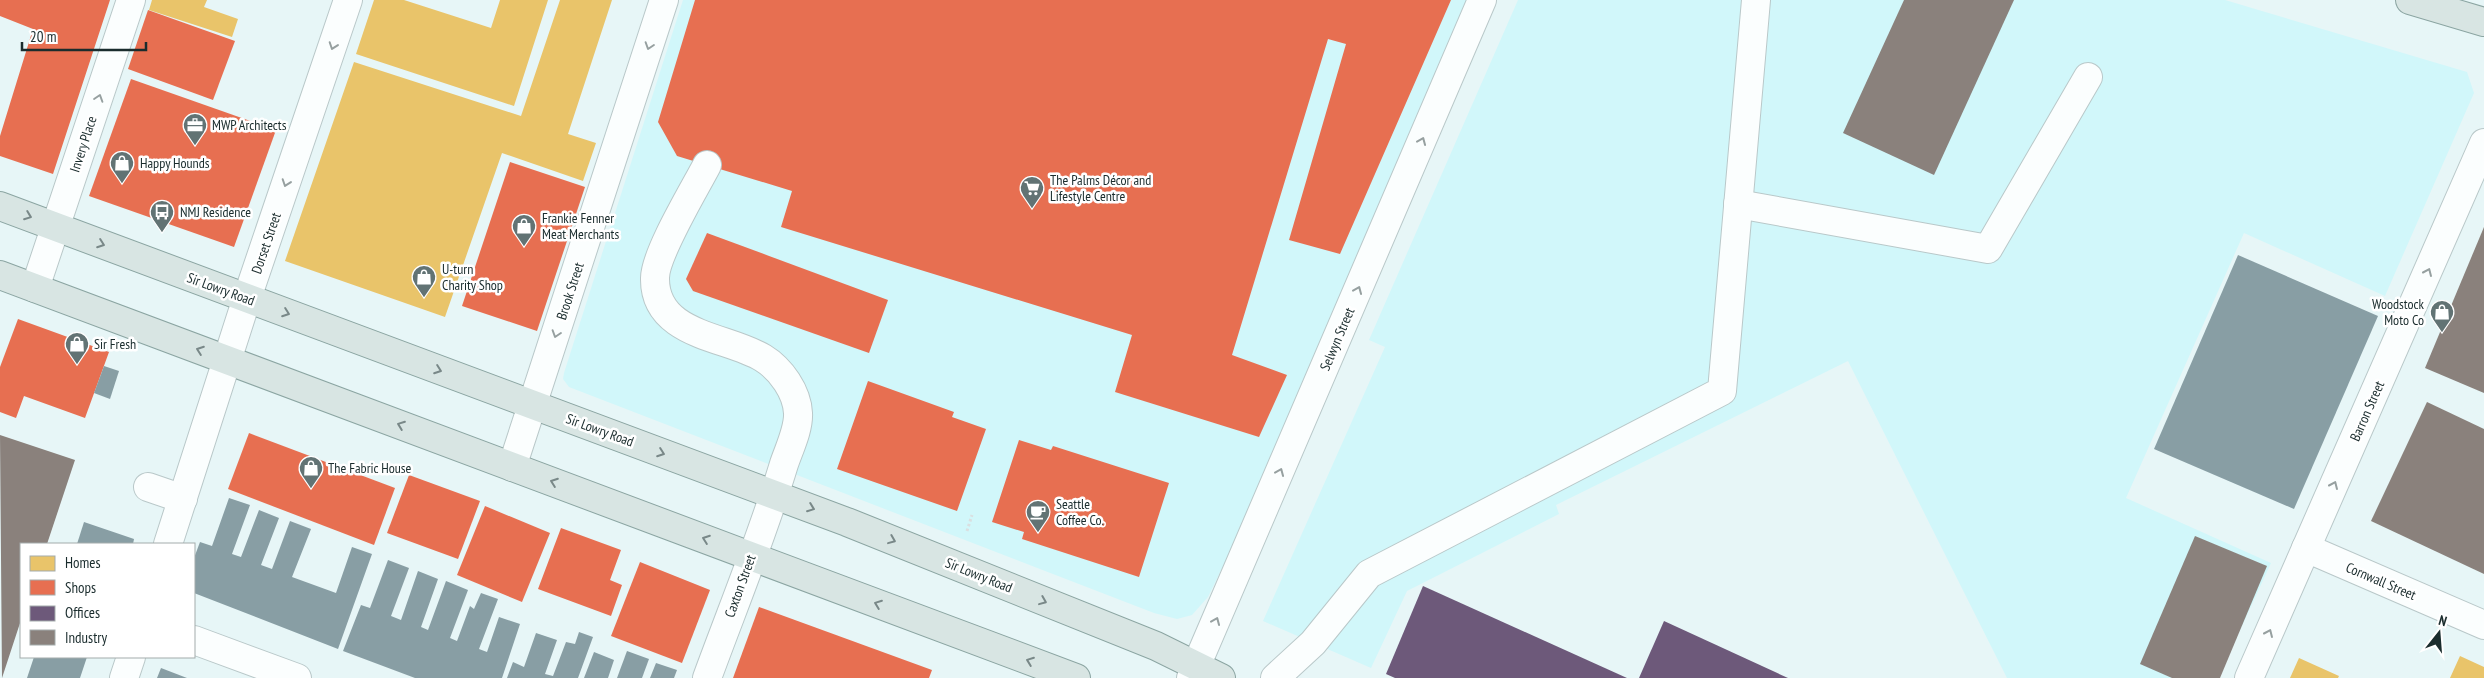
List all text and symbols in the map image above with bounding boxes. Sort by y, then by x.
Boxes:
scale bar [22,20,146,52]
text: 20 m [30,27,56,46]
one-way arrow [329,41,339,50]
one-way arrow [645,42,655,50]
one-way arrow [93,94,103,102]
office icon: MWP Architects [182,112,208,146]
street label: Invery Place [65,113,101,174]
place label: MWP Architects [212,116,287,134]
one-way arrow [1415,137,1426,146]
shop icon: Happy Hounds [109,150,135,184]
place label: Happy Hounds [140,154,210,172]
place label: The Palms Décor and Lifestyle Centre [1050,171,1151,205]
supermarket icon: The Palms Décor and Lifestyle Centre [1019,175,1045,209]
one-way arrow [282,178,292,187]
bus stop icon: NMJ Residence [149,199,175,233]
place label: NMJ Residence [180,203,251,221]
place label: Frankie Fenner Meat Merchants [542,209,619,243]
one-way arrow [23,210,31,220]
street label: Dorset Street [247,210,285,276]
shop icon: Frankie Fenner Meat Merchants [511,213,537,247]
one-way arrow [96,238,105,248]
place label: U-turn Charity Shop [442,260,503,294]
street label: Brook Street [552,260,588,322]
shop icon: U-turn Charity Shop [411,264,437,298]
street label: Sir Lowry Road [185,268,257,310]
one-way arrow [2421,268,2432,277]
one-way arrow [1351,286,1362,295]
place label: Woodstock Moto Co [2372,295,2425,329]
shop icon: Woodstock Moto Co [2429,299,2455,333]
street label: Selwyn Street [1316,305,1358,373]
one-way arrow [281,307,290,317]
one-way arrow [552,330,562,338]
shop icon: Sir Fresh [64,331,90,365]
place label: Sir Fresh [94,335,136,353]
one-way arrow [196,345,205,356]
one-way arrow [434,364,442,374]
street label: Barron Street [2346,378,2388,444]
street label: Sir Lowry Road [564,409,636,451]
one-way arrow [398,421,406,431]
one-way arrow [656,446,665,457]
shop icon: The Fabric House [298,455,324,489]
place label: The Fabric House [328,459,412,477]
one-way arrow [1273,468,1284,477]
one-way arrow [550,478,558,488]
one-way arrow [2328,481,2339,490]
place label: Seattle Coffee Co. [1056,495,1104,529]
cafe icon: Seattle Coffee Co. [1025,499,1051,533]
one-way arrow [806,502,814,512]
one-way arrow [887,534,896,544]
one-way arrow [702,535,711,545]
legend [20,543,195,658]
street label: Caxton Street [720,552,760,620]
text: Homes [65,553,101,572]
street label: Sir Lowry Road [943,553,1015,597]
street label: Cornwall Street [2343,558,2419,604]
text: Shops [65,578,96,597]
one-way arrow [1038,594,1047,605]
one-way arrow [874,599,883,610]
text: Offices [65,603,100,622]
north arrow [2414,608,2464,658]
text: N [2437,611,2449,630]
one-way arrow [1209,617,1220,626]
text: Industry [65,628,107,647]
one-way arrow [2262,629,2273,638]
one-way arrow [1027,657,1035,667]

